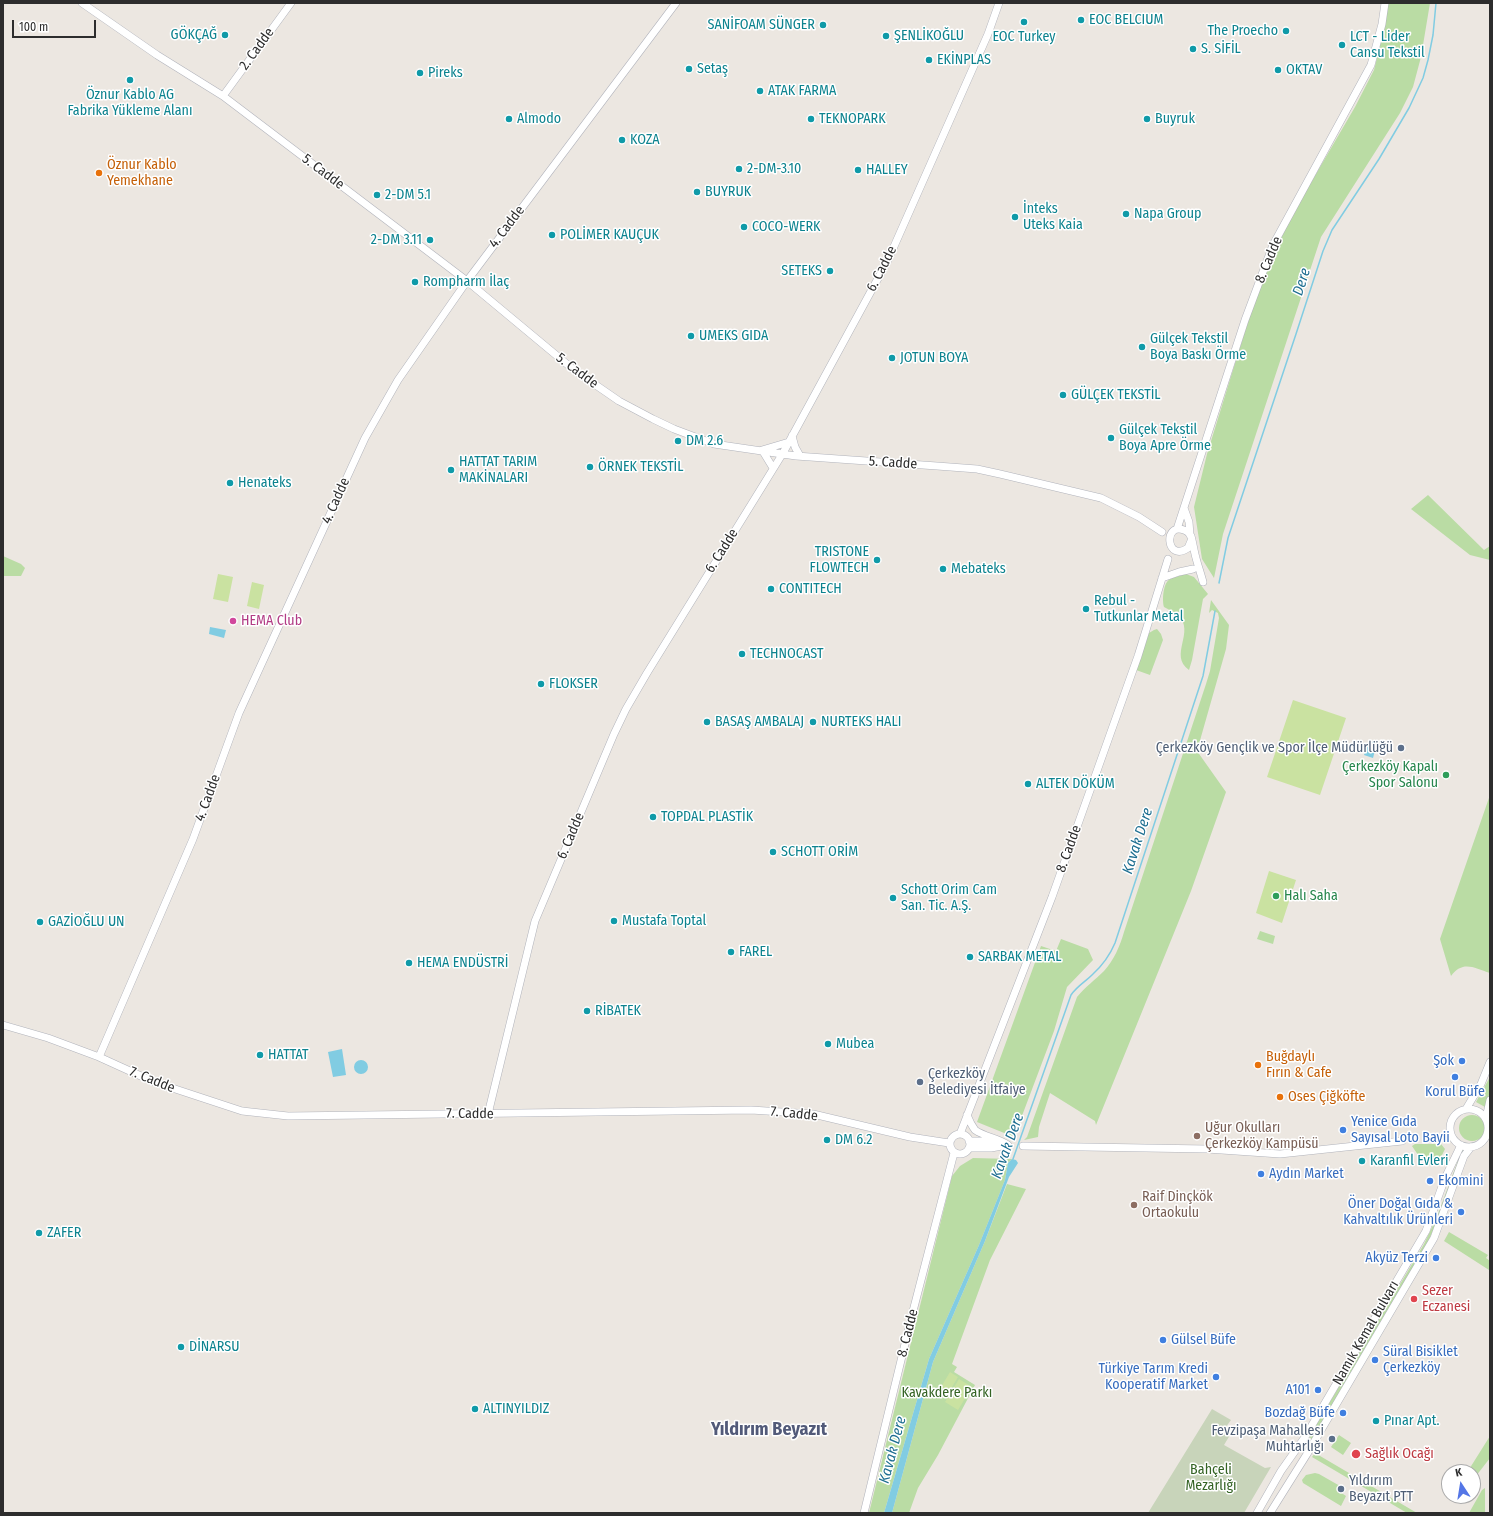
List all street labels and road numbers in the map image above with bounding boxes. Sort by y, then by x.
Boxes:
street label: 2. Cadde [236,25,278,73]
street label: 5. Cadde [299,151,347,193]
street label: 4. Cadde [486,202,528,252]
street label: 8. Cadde [1252,234,1286,286]
street label: 6. Cadde [863,243,901,295]
street label: 5. Cadde [553,350,601,392]
street label: 5. Cadde [868,453,918,473]
street label: 4. Cadde [318,475,354,527]
street label: 6. Cadde [702,526,742,576]
street label: 4. Cadde [192,772,224,824]
street label: 6. Cadde [554,810,588,862]
street label: 8. Cadde [1053,823,1085,875]
street label: 7. Cadde [127,1063,177,1097]
street label: 7. Cadde [769,1103,819,1125]
street label: 7. Cadde [446,1105,494,1123]
street label: Namık Kemal Bulvarı [1329,1278,1403,1388]
street label: 8. Cadde [894,1307,922,1359]

